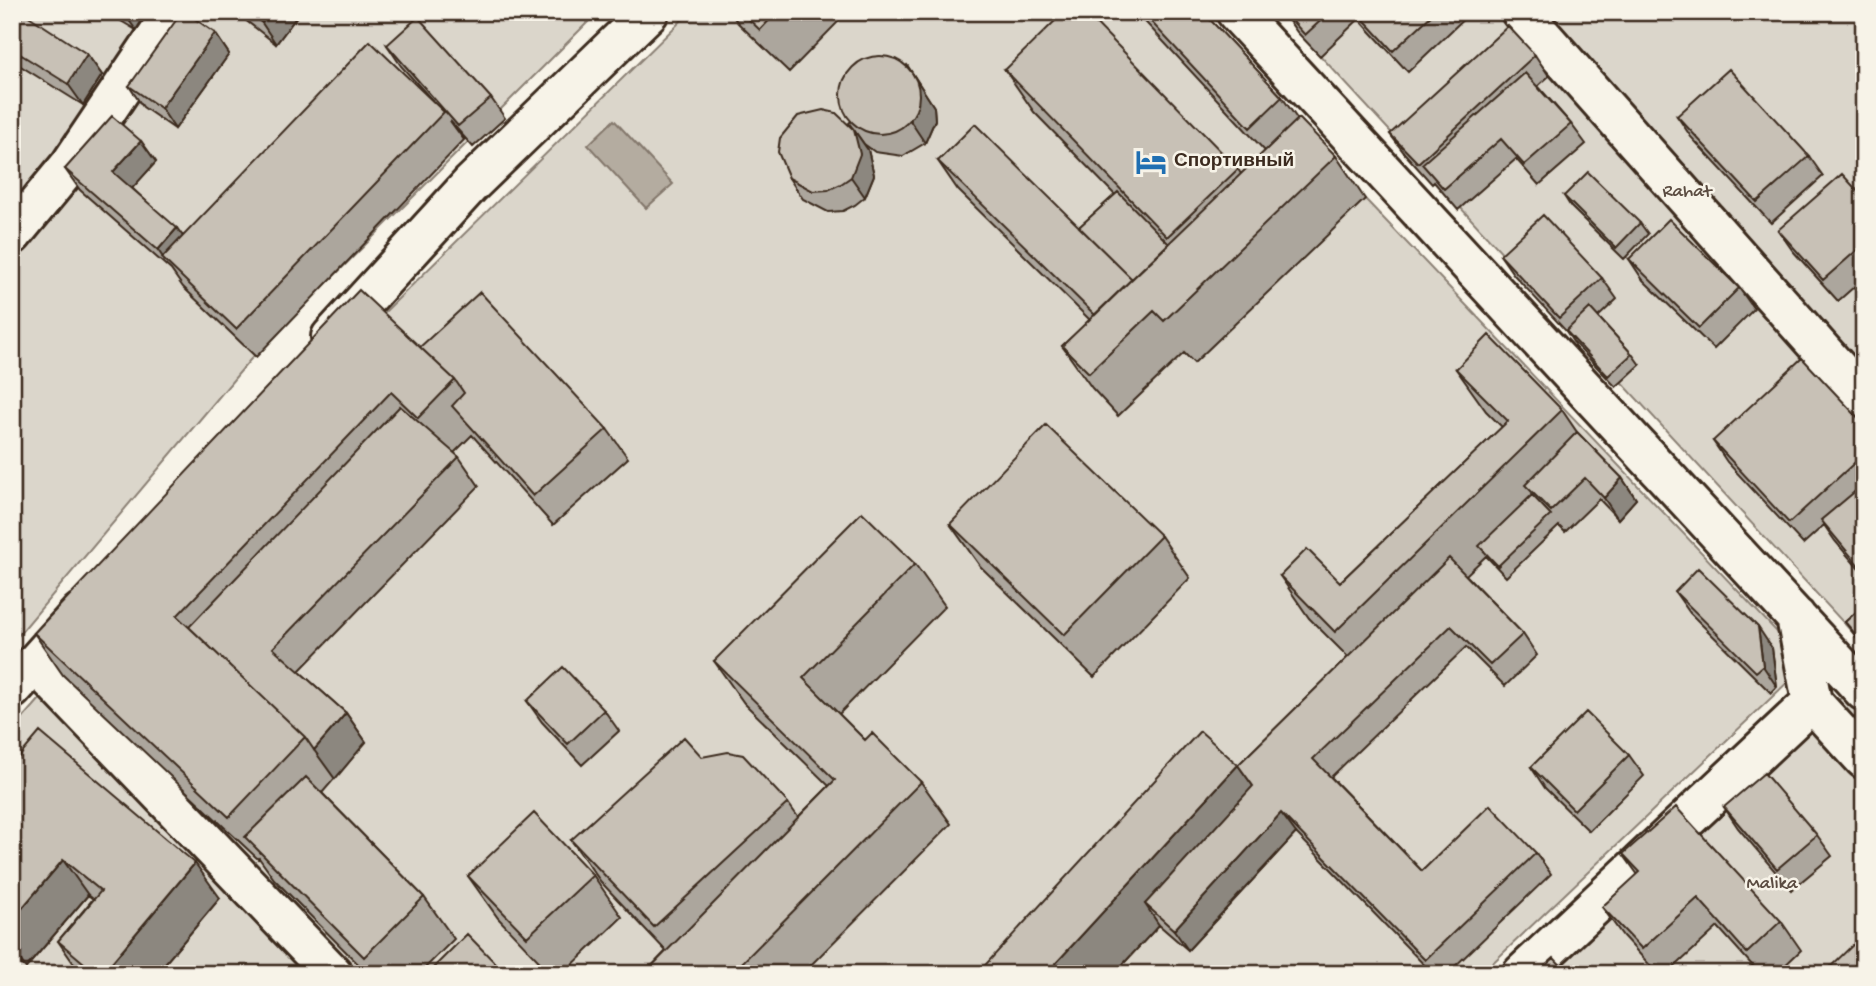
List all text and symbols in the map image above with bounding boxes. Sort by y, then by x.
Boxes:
hotel icon: Спортивный [1134,145,1168,179]
place label: Спортивный [1174,151,1294,174]
park label: Rahat [1662,181,1714,204]
park label: Malika [1746,873,1799,896]

